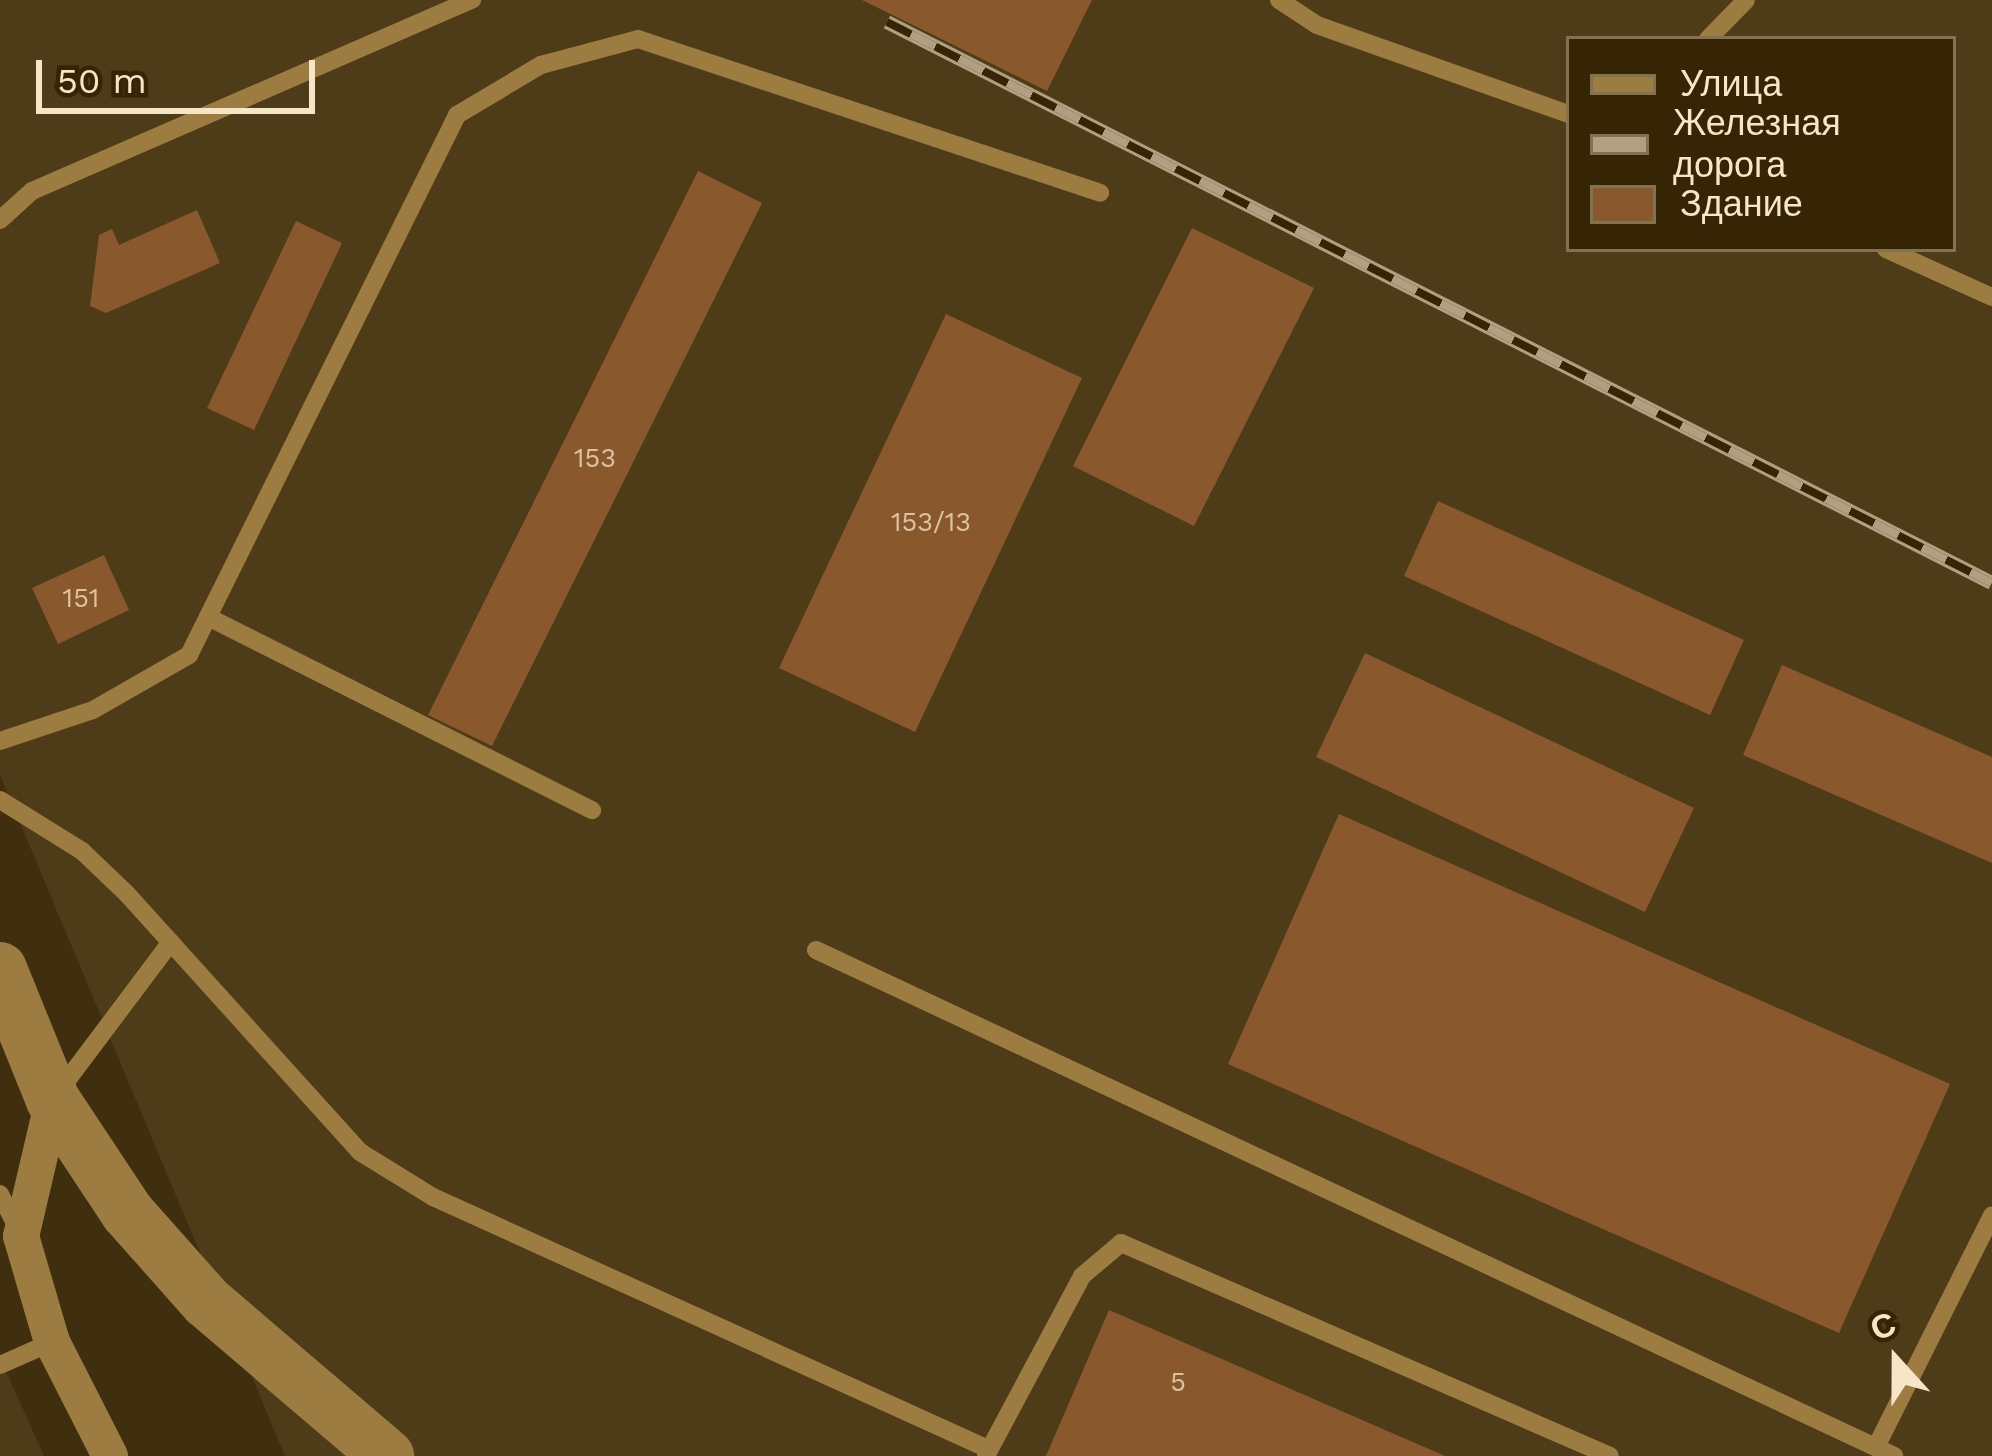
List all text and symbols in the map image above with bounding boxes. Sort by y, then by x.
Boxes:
scale bar [42,36,321,110]
legend [1566,36,1956,252]
text: 50 m [57,60,147,102]
text: Улица [1680,63,1782,105]
text: Железная дорога [1673,102,1841,186]
text: Здание [1680,183,1803,225]
house number: 153 [574,443,616,475]
house number: 153/13 [891,507,971,539]
house number: 151 [63,583,99,615]
north arrow [1836,1300,1956,1420]
text: С [1865,1303,1901,1348]
house number: 5 [1170,1367,1186,1399]

